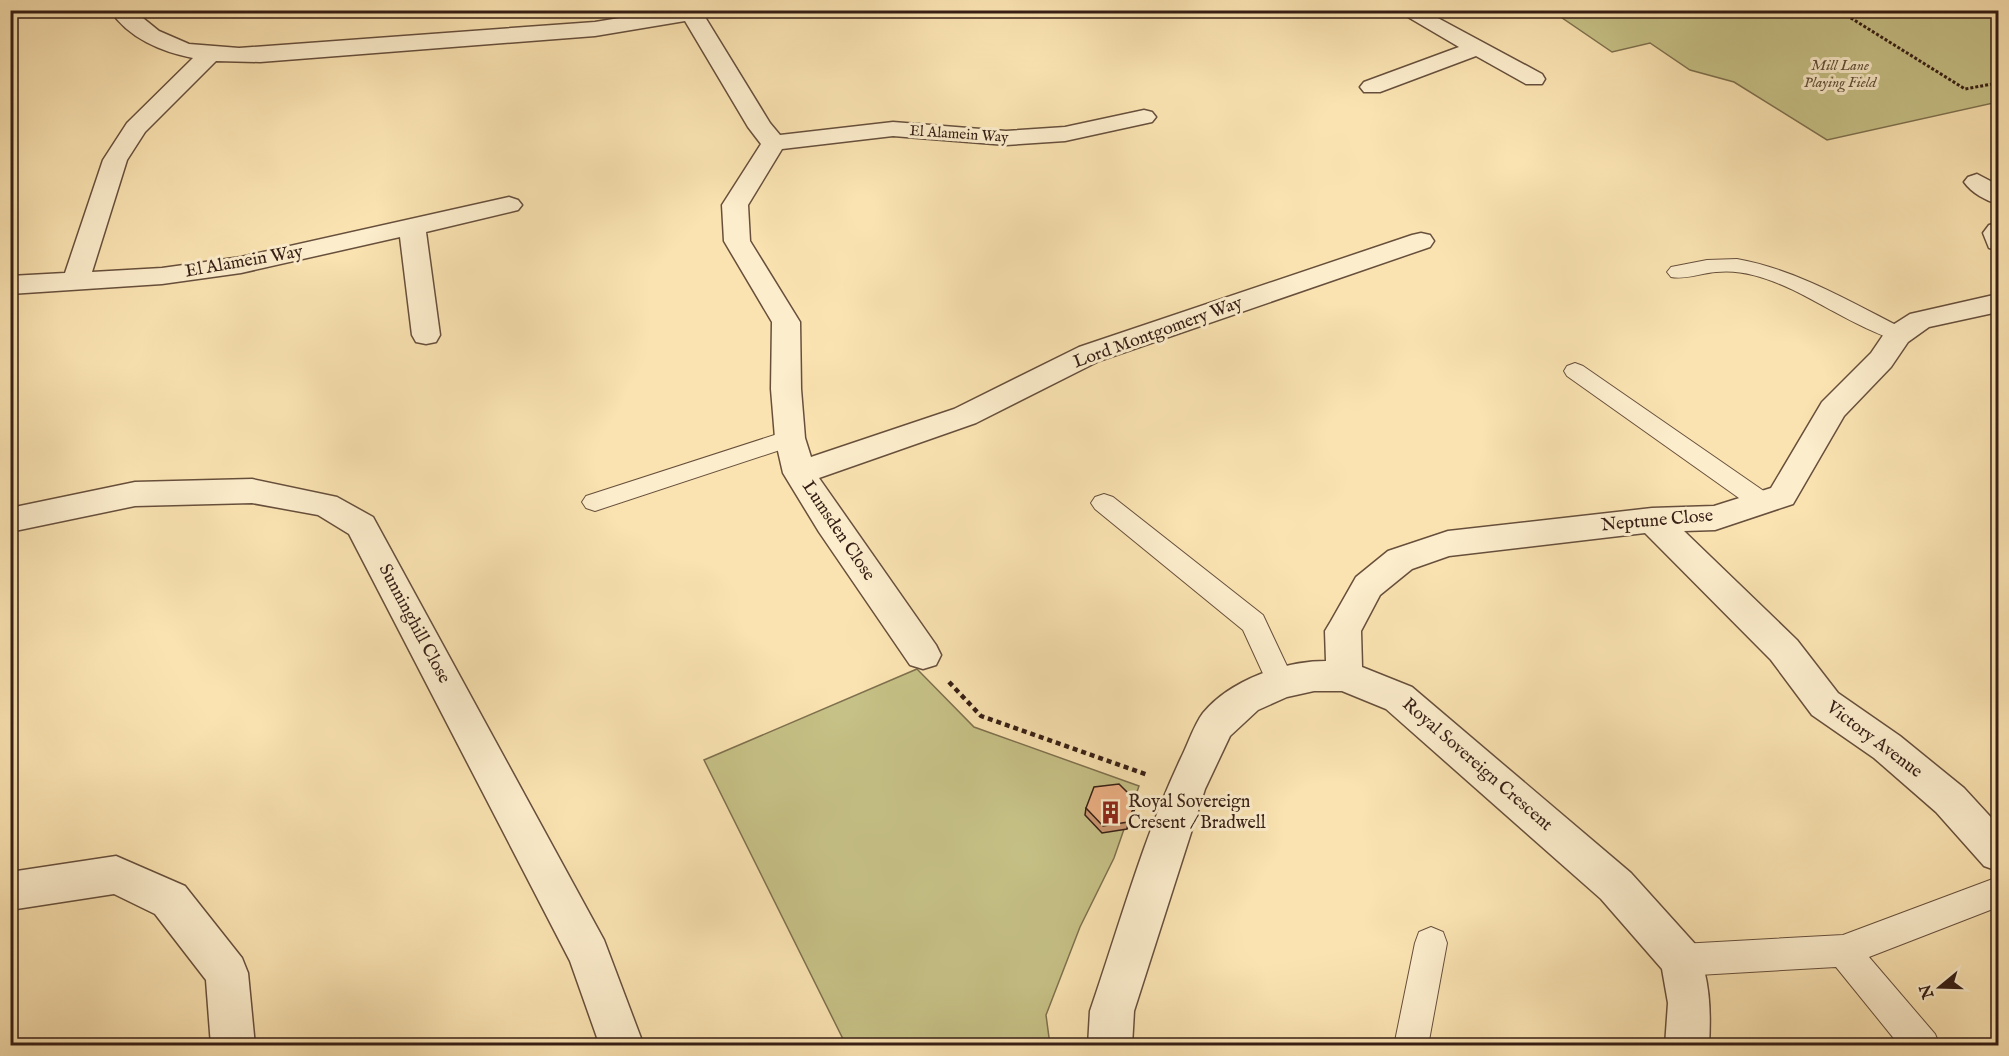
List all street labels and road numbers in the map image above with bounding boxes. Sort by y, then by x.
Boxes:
street label: El Alamein Way [909,121,1010,147]
street label: El Alamein Way [183,240,305,284]
street label: Lord Montgomery Way [1070,292,1246,374]
street label: Lumsden Close [796,477,880,585]
street label: Neptune Close [1600,505,1714,537]
street label: Sunninghill Close [373,560,455,688]
street label: Royal Sovereign Crescent [1397,693,1557,837]
street label: Victory Avenue [1821,696,1927,784]

